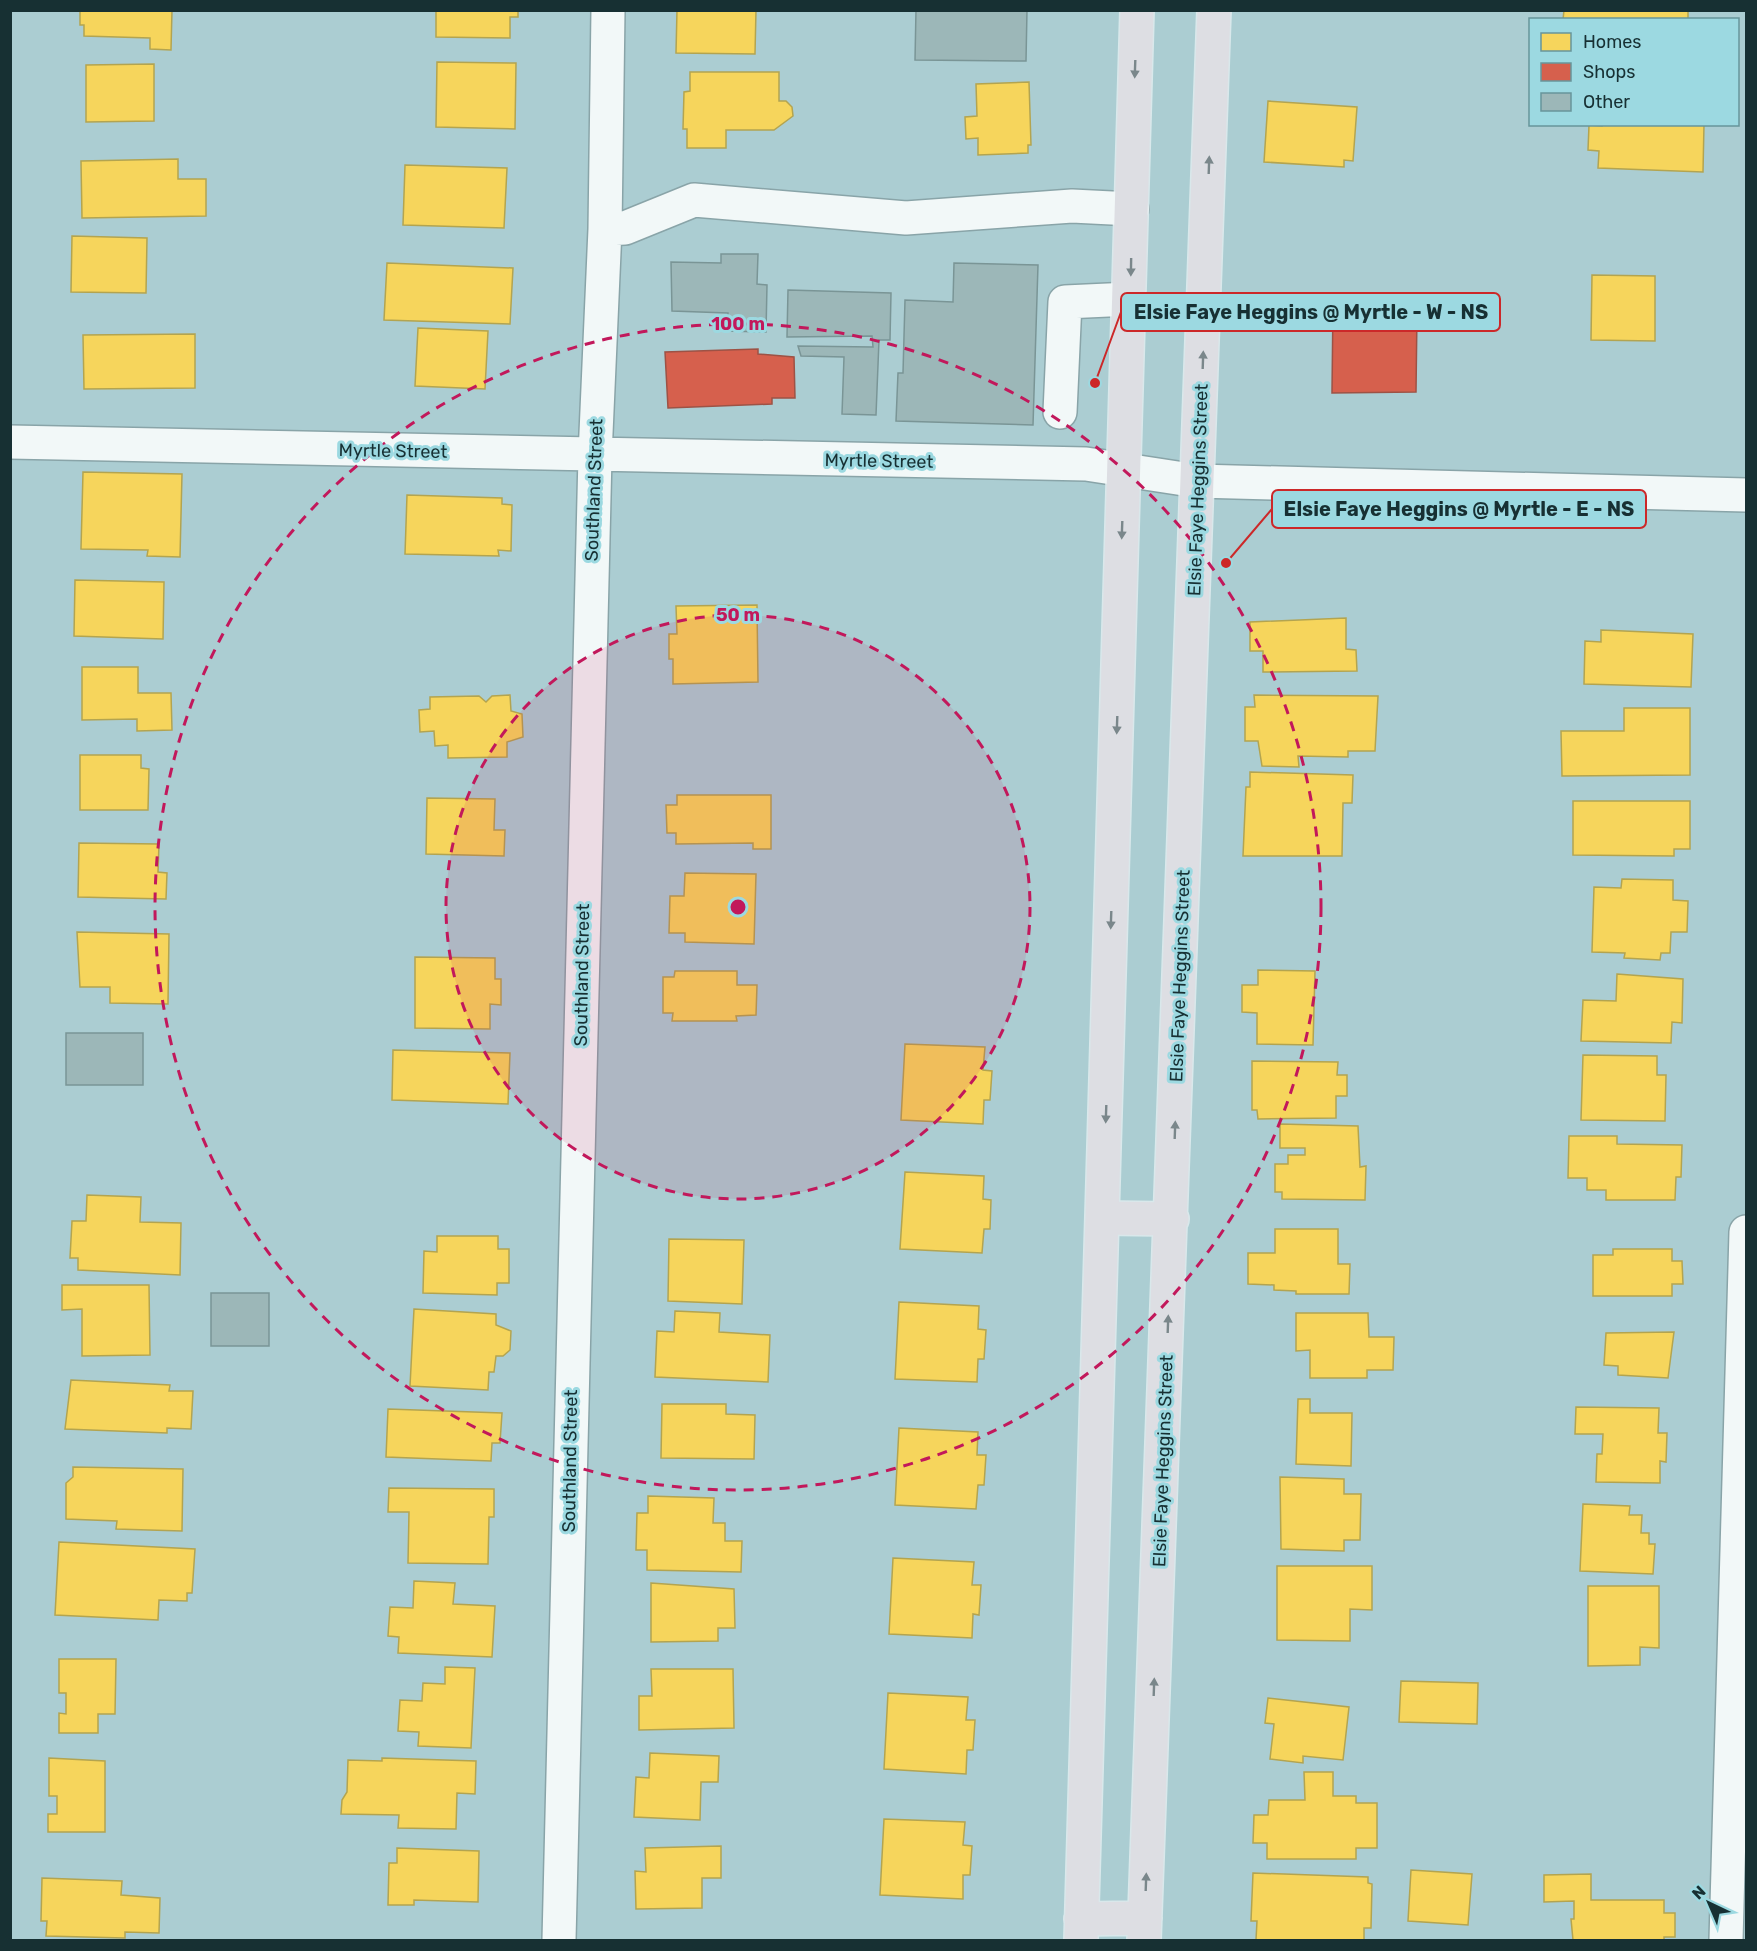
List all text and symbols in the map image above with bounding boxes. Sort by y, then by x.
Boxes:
legend [1529,18,1739,126]
text: Homes [1583,31,1641,53]
one-way arrow [1131,59,1140,78]
text: Shops [1583,61,1635,83]
text: Other [1583,91,1630,113]
one-way arrow [1205,155,1214,174]
one-way arrow [1126,258,1135,277]
callout: Elsie Faye Heggins @ Myrtle - W - NS [1121,293,1500,331]
text: Elsie Faye Heggins @ Myrtle - W - NS [1134,300,1488,324]
text: 100 m [711,313,765,335]
one-way arrow [1198,350,1207,369]
street label: Elsie Faye Heggins Street [1183,383,1213,597]
street label: Southland Street [581,418,607,562]
street label: Myrtle Street [338,439,448,463]
street label: Myrtle Street [824,449,934,473]
callout: Elsie Faye Heggins @ Myrtle - E - NS [1272,490,1646,528]
text: Elsie Faye Heggins @ Myrtle - E - NS [1284,497,1634,521]
one-way arrow [1118,520,1127,539]
text: 50 m [716,604,760,626]
one-way arrow [1112,715,1121,734]
street label: Elsie Faye Heggins Street [1165,869,1195,1083]
centre of rings [728,897,748,917]
street label: Southland Street [570,903,594,1047]
one-way arrow [1106,910,1116,929]
one-way arrow [1101,1105,1110,1124]
one-way arrow [1170,1120,1180,1139]
one-way arrow [1163,1315,1172,1334]
street label: Elsie Faye Heggins Street [1148,1354,1178,1568]
street label: Southland Street [558,1389,582,1533]
one-way arrow [1150,1678,1159,1697]
one-way arrow [1141,1873,1151,1892]
north arrow [1679,1873,1739,1933]
text: N [1688,1882,1710,1903]

